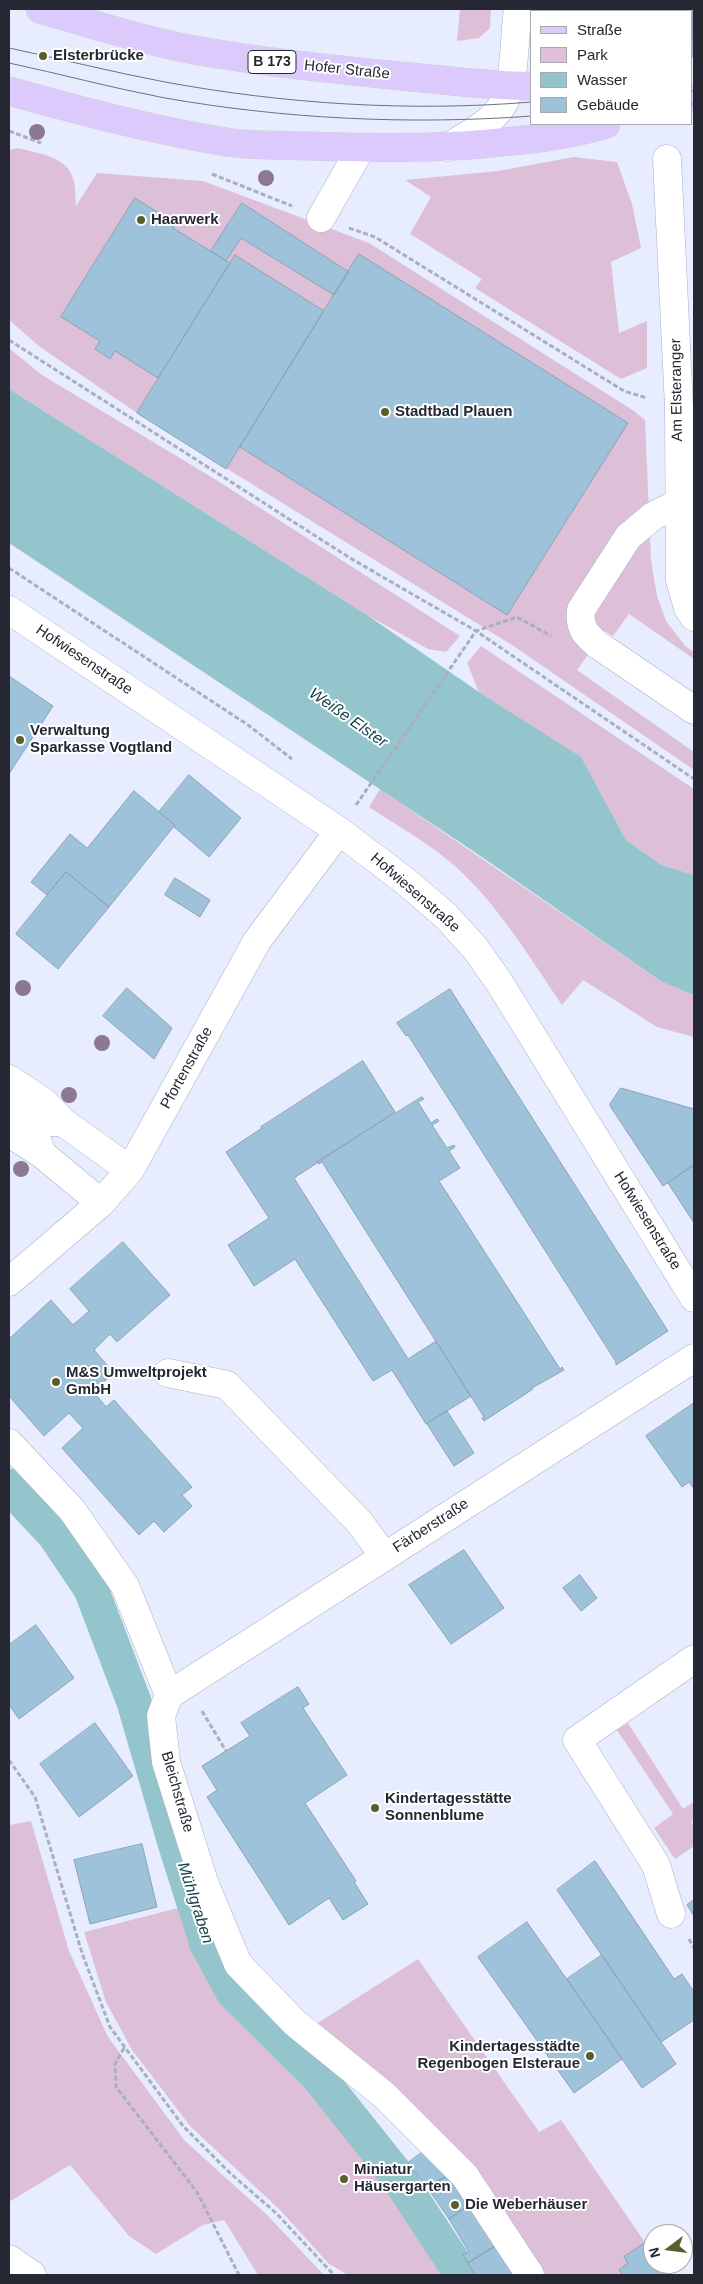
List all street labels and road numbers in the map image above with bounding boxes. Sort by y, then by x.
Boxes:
road number: B 173 [248,51,296,74]
street label: Hofer Straße [303,57,391,83]
street label: Am Elsteranger [667,338,687,442]
street label: Hofwiesenstraße [32,621,136,699]
street label: Hofwiesenstraße [367,849,463,937]
street label: Pfortenstraße [157,1024,217,1112]
street label: Hofwiesenstraße [610,1169,684,1273]
street label: Färberstraße [390,1495,472,1557]
street label: Bleichstraße [157,1749,197,1835]

